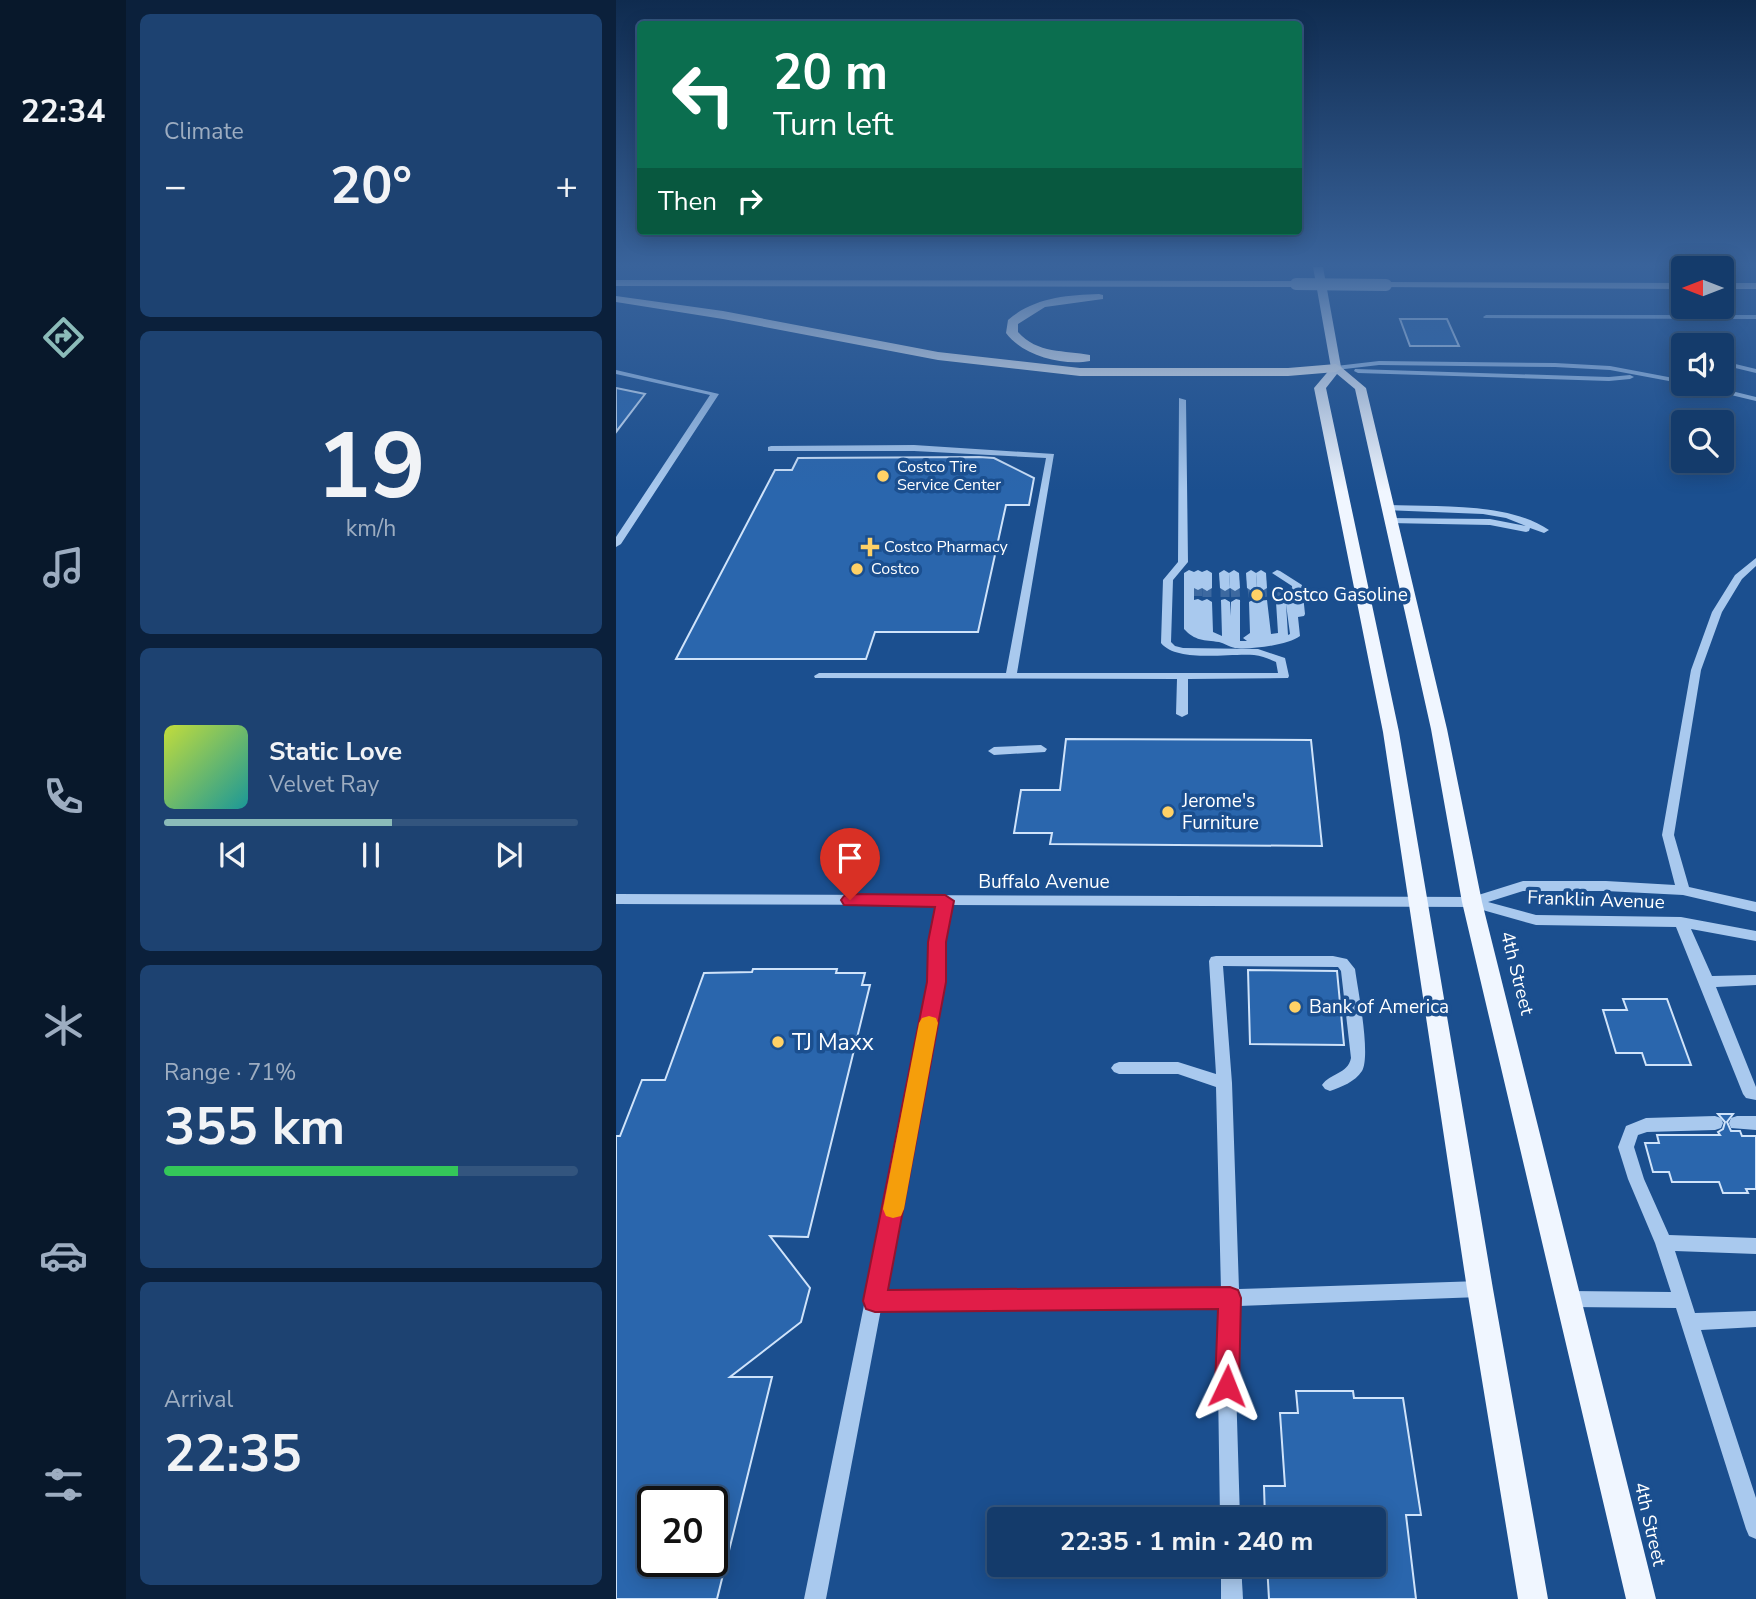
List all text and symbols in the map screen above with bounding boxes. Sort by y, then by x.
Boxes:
text: 20 m [773,39,888,106]
icon: left [658,49,749,140]
text: 22:34 [21,90,105,133]
text: Turn left [773,103,893,146]
text: Climate [164,116,244,147]
text: 20° [330,150,412,221]
text: − [164,161,187,212]
text: + [555,161,578,212]
icon: right [731,182,769,220]
text: Then [658,184,717,219]
north arrow [1671,256,1734,318]
map controls [1671,256,1734,473]
icon: directions [39,313,88,362]
button: sound [1671,333,1734,396]
text: 19 [316,405,426,529]
button: search [1671,410,1734,473]
place label: Costco Tire Service Center [897,456,1001,496]
marker: Costco Tire Service Center [875,468,891,484]
text: km/h [346,513,396,544]
place label: Costco Pharmacy [884,536,1009,558]
marker: Costco Pharmacy [862,539,878,555]
icon: music [39,543,88,592]
place label: Costco [871,558,919,580]
marker: Costco [849,561,865,577]
place label: Costco Gasoline [1271,582,1408,608]
marker: Costco Gasoline [1249,587,1265,603]
text: Static Love [269,734,402,769]
text: Velvet Ray [269,769,379,800]
icon: phone [39,772,88,821]
place label: Jerome's Furniture [1181,788,1259,836]
marker: Jerome's Furniture [1160,804,1176,820]
pin [820,828,880,900]
icon: previous [214,836,252,874]
icon: pause [352,836,390,874]
icon: next [490,836,528,874]
icon: arrive [831,839,869,877]
street label: Buffalo Avenue [978,869,1110,895]
street label: Franklin Avenue [1527,885,1665,915]
street label: 4th Street [1494,928,1540,1018]
place label: Bank of America [1309,994,1449,1020]
marker: Bank of America [1287,999,1303,1015]
icon: climate [39,1001,88,1050]
place label: TJ Maxx [792,1027,874,1058]
marker: TJ Maxx [770,1034,786,1050]
text: Range · 71% [164,1057,296,1088]
text: 355 km [164,1091,345,1162]
icon: car [39,1231,88,1280]
position arrow [1190,1349,1264,1423]
text: Arrival [164,1384,233,1415]
text: 22:35 [164,1418,302,1489]
icon: filters [39,1460,88,1509]
street label: 4th Street [1628,1479,1672,1569]
speed limit sign: 20 [637,1486,728,1577]
text: 22:35 · 1 min · 240 m [1060,1524,1313,1559]

